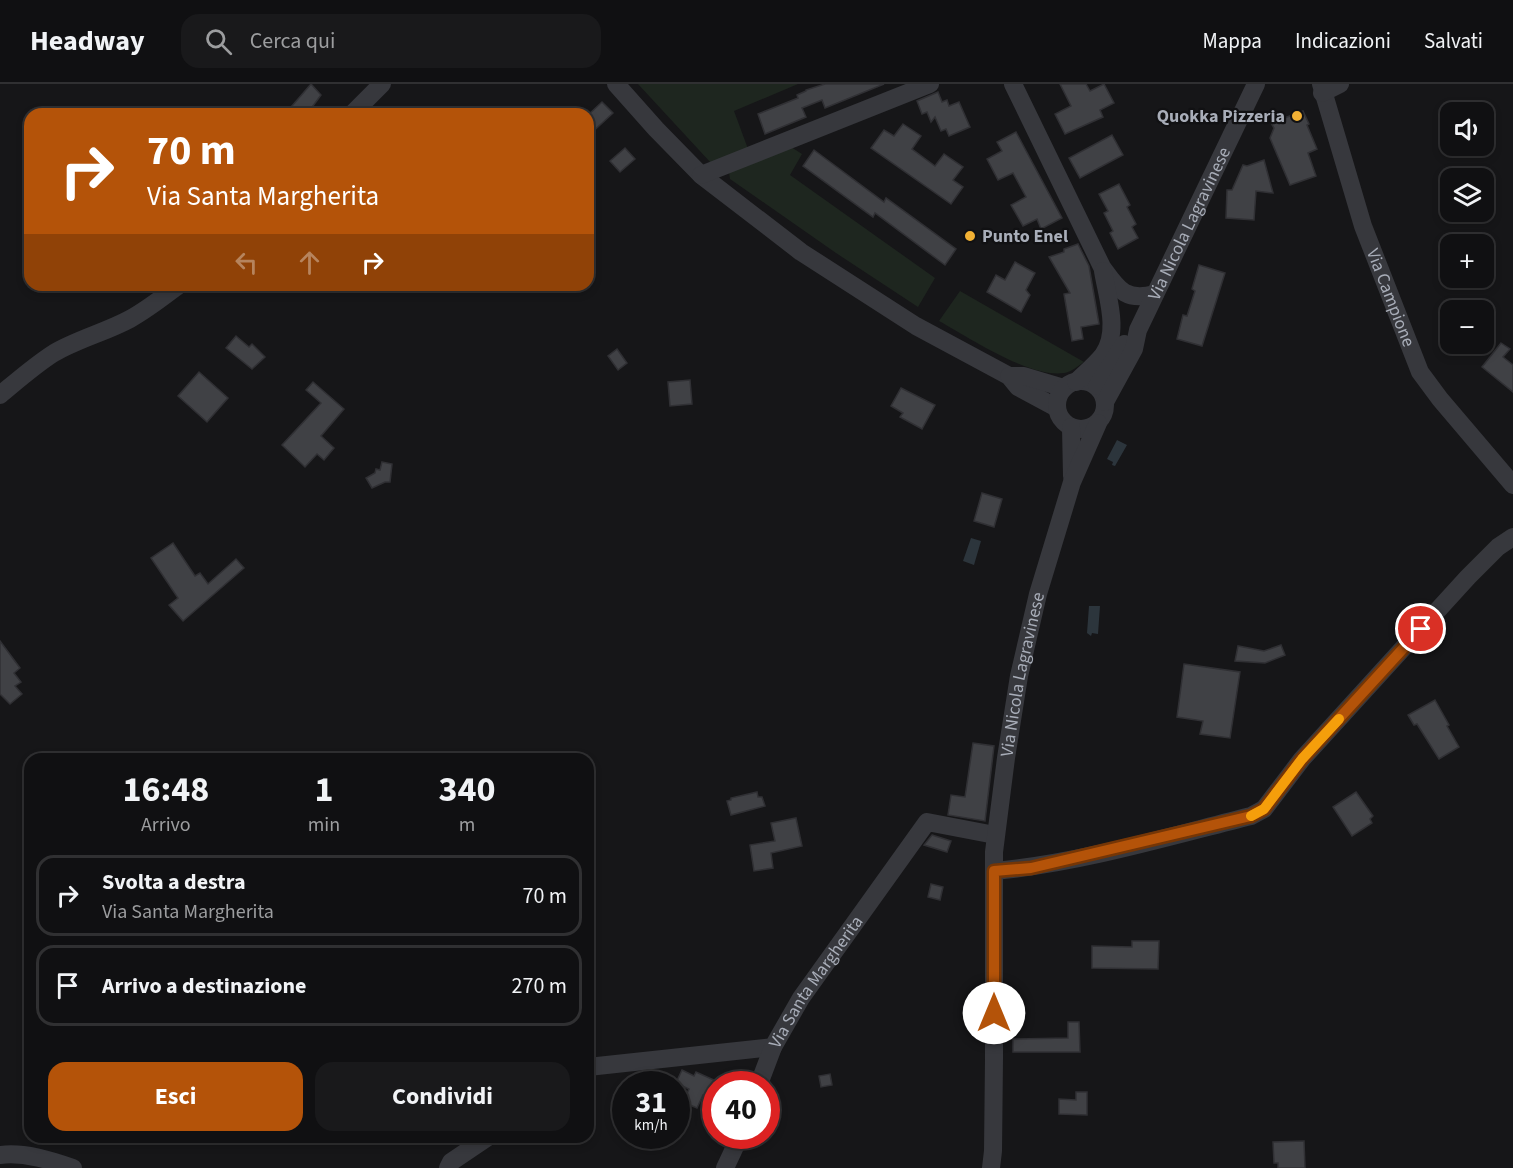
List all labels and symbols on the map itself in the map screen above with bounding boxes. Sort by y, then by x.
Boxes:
place label: Quokka Pizzeria [1157,104,1285,129]
marker: Quokka Pizzeria [1290,109,1304,123]
street label: Via Nicola Lagravinese [1142,143,1237,304]
place label: Punto Enel [982,224,1068,249]
marker: Punto Enel [963,229,977,243]
street label: Via Campione [1360,245,1421,351]
street label: Via Nicola Lagravinese [994,590,1051,759]
pin [1395,603,1446,654]
street label: Via Santa Margherita [762,910,869,1053]
position arrow [962,981,1026,1045]
speed limit sign: 40 [702,1071,780,1149]

